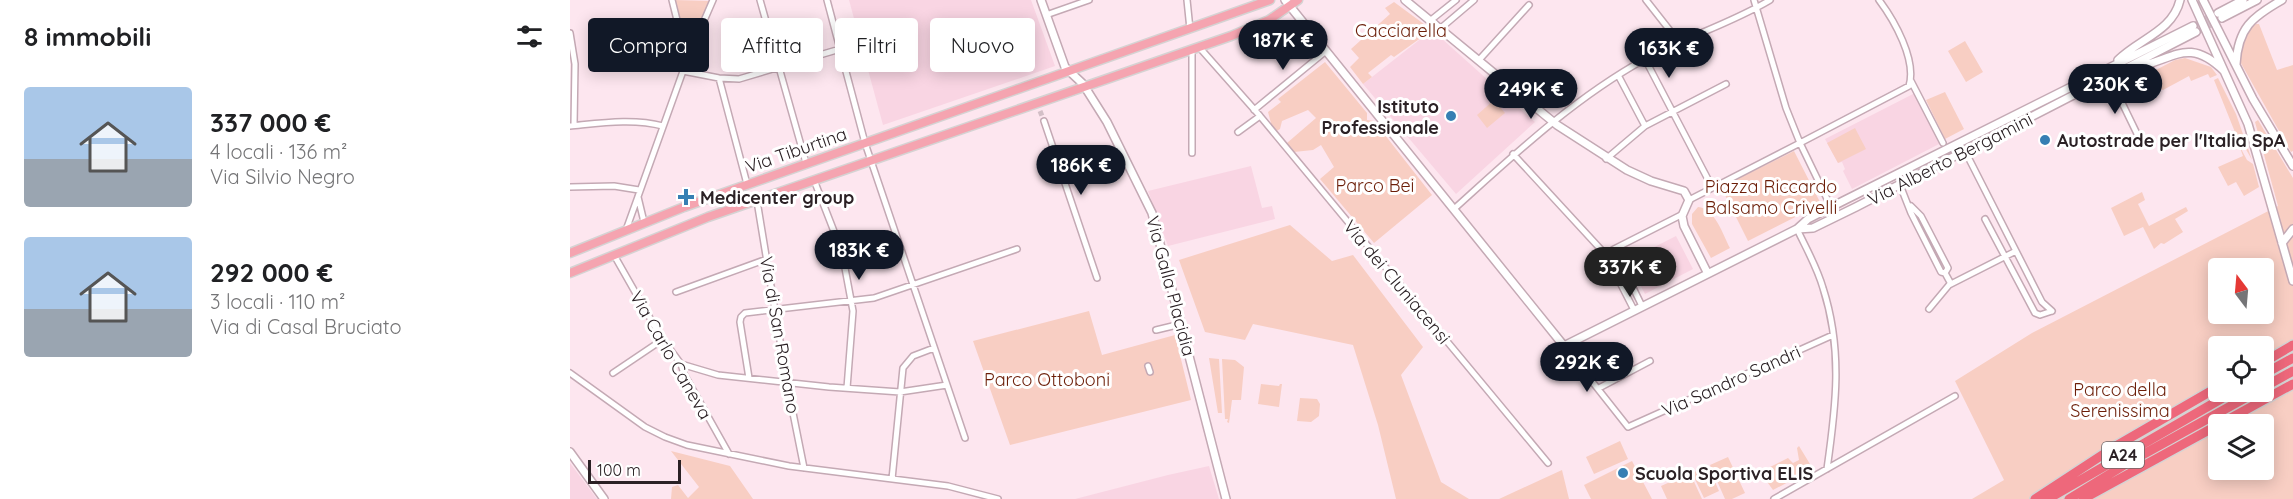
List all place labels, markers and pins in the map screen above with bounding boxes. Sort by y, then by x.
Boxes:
pin: 187K € [1234,20,1332,71]
pin: 163K € [1620,28,1718,79]
pin: 230K € [2066,64,2164,115]
pin: 249K € [1482,69,1580,120]
place label: Istituto Professionale [1321,95,1439,139]
marker: Istituto Professionale [1444,109,1458,123]
place label: Autostrade per l'Italia SpA [2057,129,2286,152]
marker: Autostrade per l'Italia SpA [2038,133,2052,147]
pin: 186K € [1032,145,1130,196]
place label: Medicenter group [700,186,854,209]
marker: Medicenter group [677,188,695,206]
pin: 183K € [810,230,908,281]
pin: 337K € [1581,247,1679,298]
pin: 292K € [1538,342,1636,393]
place label: Scuola Sportiva ELIS [1635,462,1814,485]
marker: Scuola Sportiva ELIS [1616,466,1630,480]

